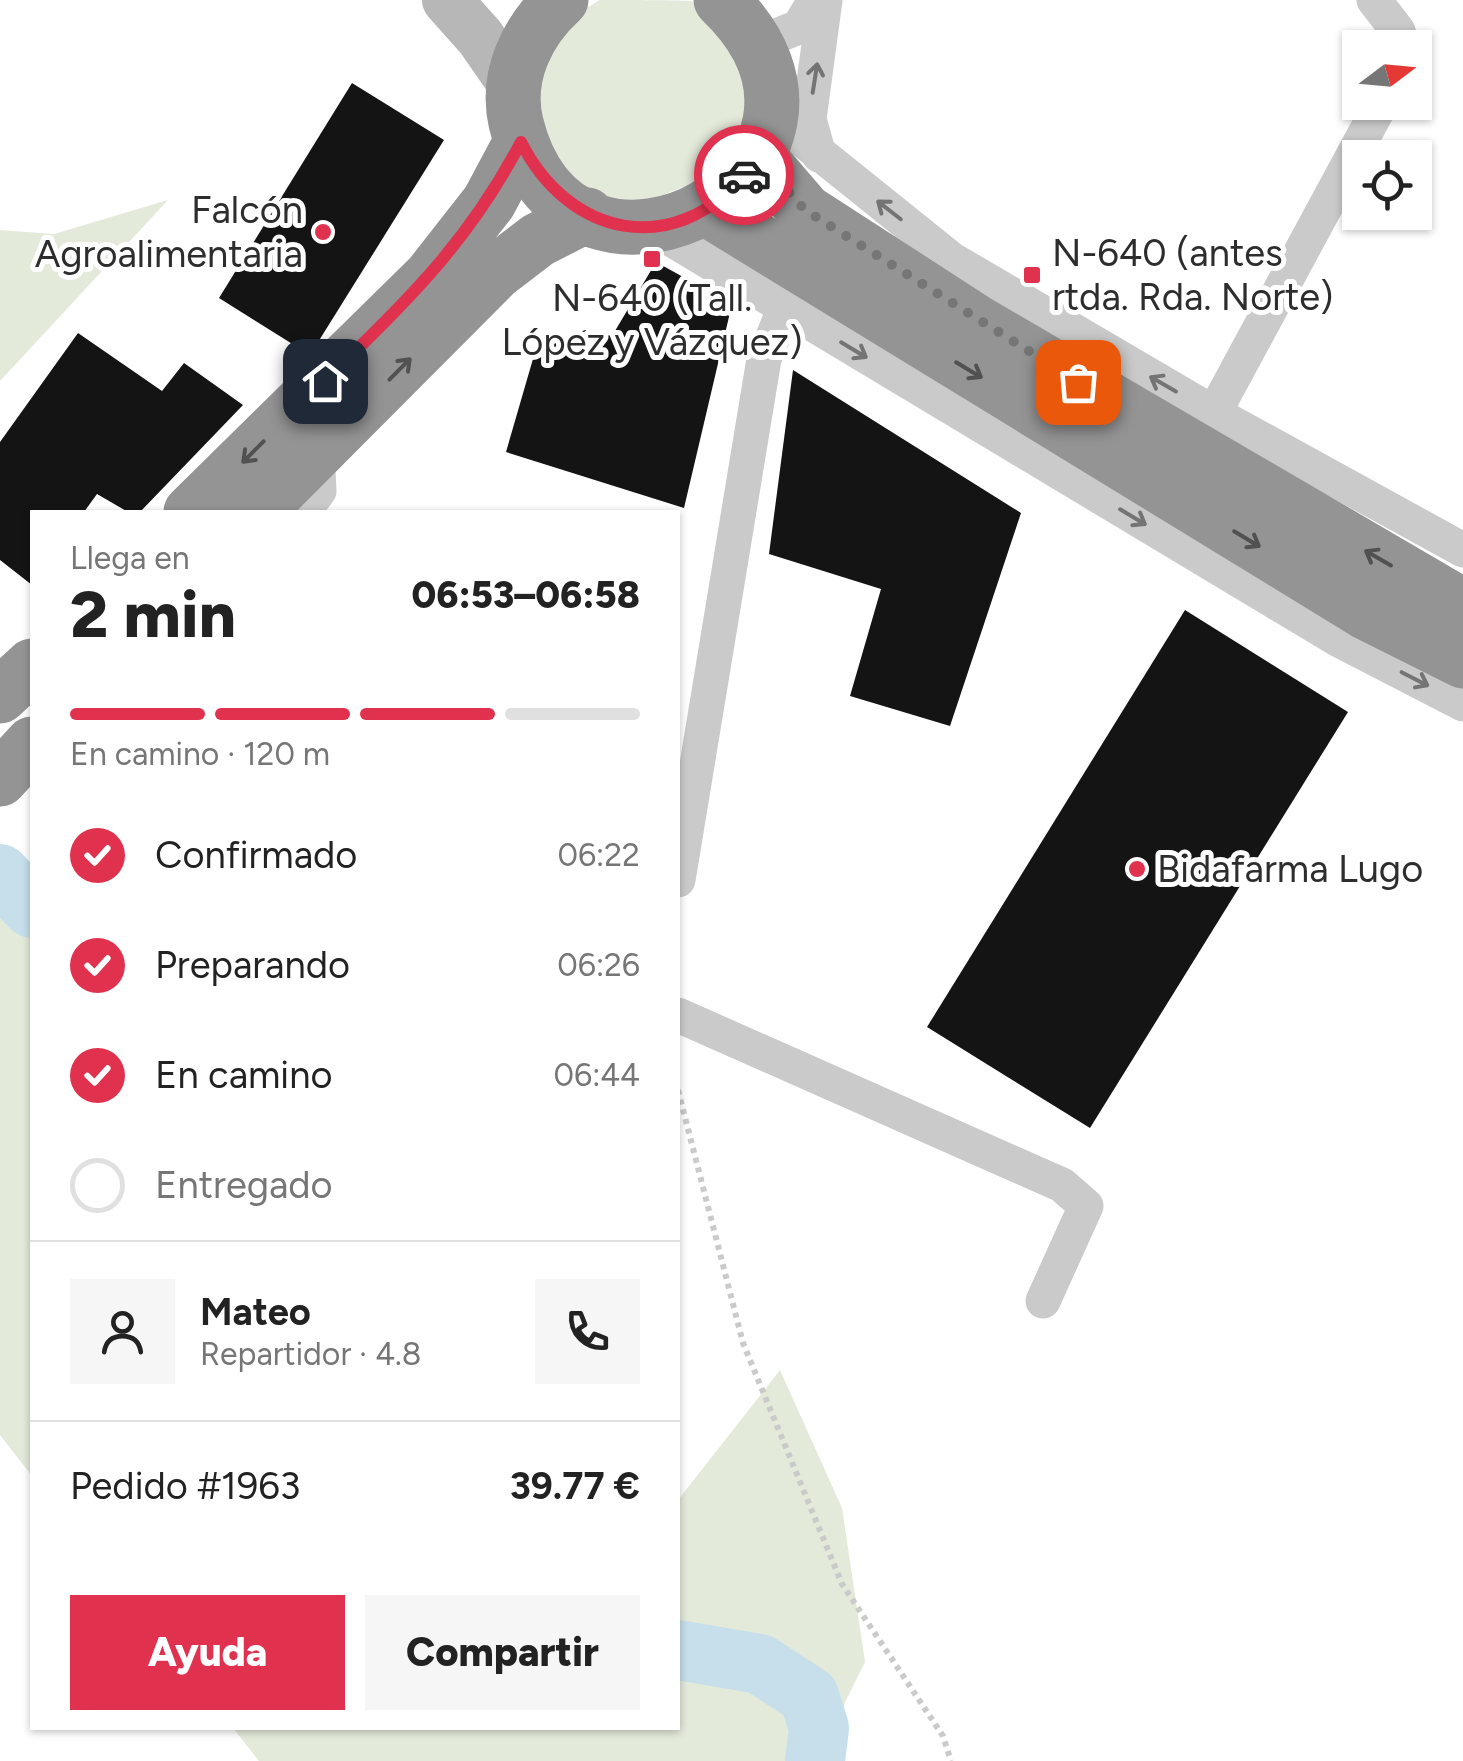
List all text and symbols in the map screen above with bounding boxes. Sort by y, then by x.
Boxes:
north arrow [1342,30,1432,120]
map controls [1342,30,1432,230]
one-way arrow [806,62,825,95]
courier [694,125,794,225]
button: locate [1342,140,1432,230]
icon: car [717,148,772,203]
place label: Falcón Agroalimentaria [35,187,303,277]
one-way arrow [876,200,903,221]
marker: Falcón Agroalimentaria [312,221,334,243]
place label: N-640 (antes rtda. Rda. Norte) [1052,230,1333,320]
marker: N-640 (Tall. López y Vázquez) [641,248,663,270]
marker: N-640 (antes rtda. Rda. Norte) [1021,264,1043,286]
place label: N-640 (Tall. López y Vázquez) [501,275,803,365]
pin [283,339,368,424]
one-way arrow [839,340,868,360]
pin [1036,340,1121,425]
icon: home [298,354,353,409]
icon: bag [1051,355,1106,410]
one-way arrow [387,357,411,381]
one-way arrow [954,360,983,380]
one-way arrow [1149,374,1178,394]
one-way arrow [241,440,265,464]
one-way arrow [1118,507,1147,527]
one-way arrow [1232,529,1261,550]
text: Llega en [70,539,190,577]
one-way arrow [1364,548,1393,568]
text: 06:53–06:58 [411,572,640,618]
text: 2 min [70,575,236,653]
one-way arrow [1399,670,1429,689]
text: En camino · 120 m [70,735,330,773]
icon: check [70,828,125,883]
text: Confirmado [155,832,357,878]
text: 06:22 [558,836,640,874]
place label: Bidafarma Lugo [1157,846,1423,892]
marker: Bidafarma Lugo [1126,858,1148,880]
icon: check [70,938,125,993]
text: Preparando [155,942,350,988]
text: 06:26 [557,946,640,984]
icon: check [70,1048,125,1103]
text: En camino [155,1052,332,1098]
text: 06:44 [554,1056,640,1094]
text: Entregado [155,1162,333,1208]
button: person [70,1279,175,1384]
button: phone [535,1279,640,1384]
text: Mateo [200,1289,311,1335]
text: Repartidor · 4.8 [200,1335,421,1373]
text: Pedido #1963 [70,1463,300,1509]
text: 39.77 € [510,1463,640,1509]
button: Ayuda [70,1595,345,1710]
button: Compartir [365,1595,640,1710]

